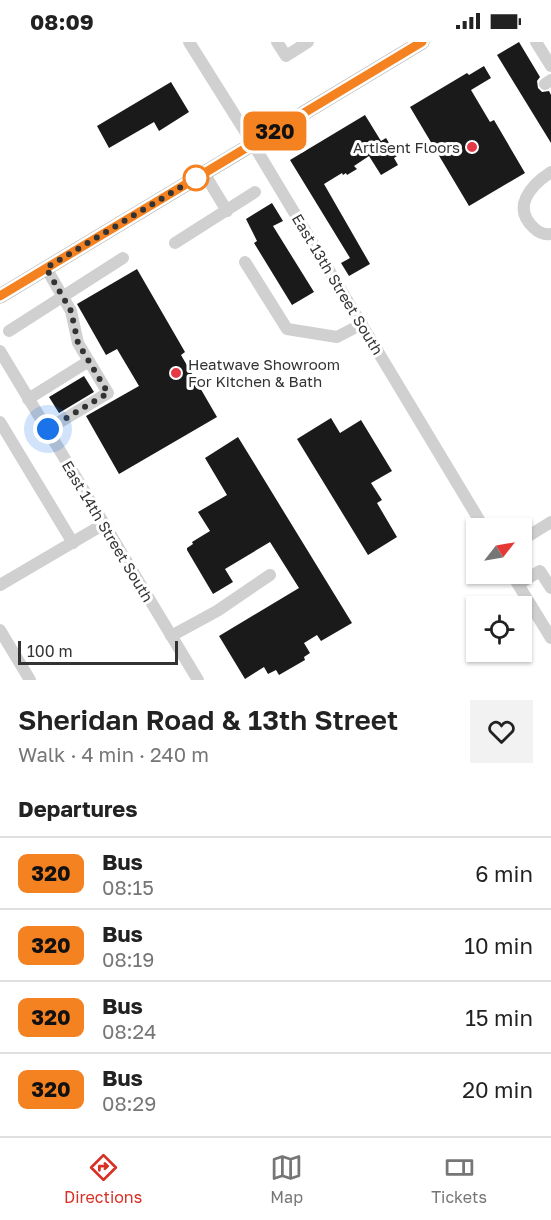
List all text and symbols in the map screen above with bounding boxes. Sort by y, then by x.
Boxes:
text: 08:09 [30,8,94,35]
line badge: 320 [240,112,310,151]
text: 320 [255,118,295,144]
place label: Artisent Floors [353,138,460,156]
marker: Artisent Floors [465,140,479,154]
unlabelled marker [183,165,209,191]
street label: East 13th Street South [289,210,387,358]
place label: Heatwave Showroom For Kitchen & Bath [188,355,340,390]
marker: Heatwave Showroom For Kitchen & Bath [169,366,183,380]
your location [33,414,63,444]
street label: East 14th Street South [59,457,157,605]
north arrow [466,518,532,584]
map controls [466,518,532,662]
button: locate [466,596,532,662]
scale bar [18,638,178,666]
text: 100 m [27,641,73,661]
button: heart [470,700,533,763]
text: Sheridan Road & 13th Street [18,703,398,736]
text: Walk · 4 min · 240 m [18,742,209,766]
text: Departures [18,795,137,822]
text: Bus [102,848,143,875]
text: 320 [31,860,71,886]
text: 6 min [475,860,533,887]
text: 08:15 [102,875,154,899]
text: Bus [102,920,143,947]
text: 320 [31,932,71,958]
text: 10 min [464,932,533,959]
text: 08:19 [102,947,154,971]
text: Bus [102,992,143,1019]
text: 320 [31,1004,71,1030]
text: 15 min [465,1004,533,1031]
text: 08:24 [102,1019,156,1043]
text: Bus [102,1064,143,1091]
text: 320 [31,1076,71,1102]
text: 20 min [462,1076,533,1103]
text: 08:29 [102,1091,156,1115]
tab: Directions [64,1151,142,1207]
tab: Map [270,1151,303,1207]
tab: Tickets [431,1151,487,1207]

